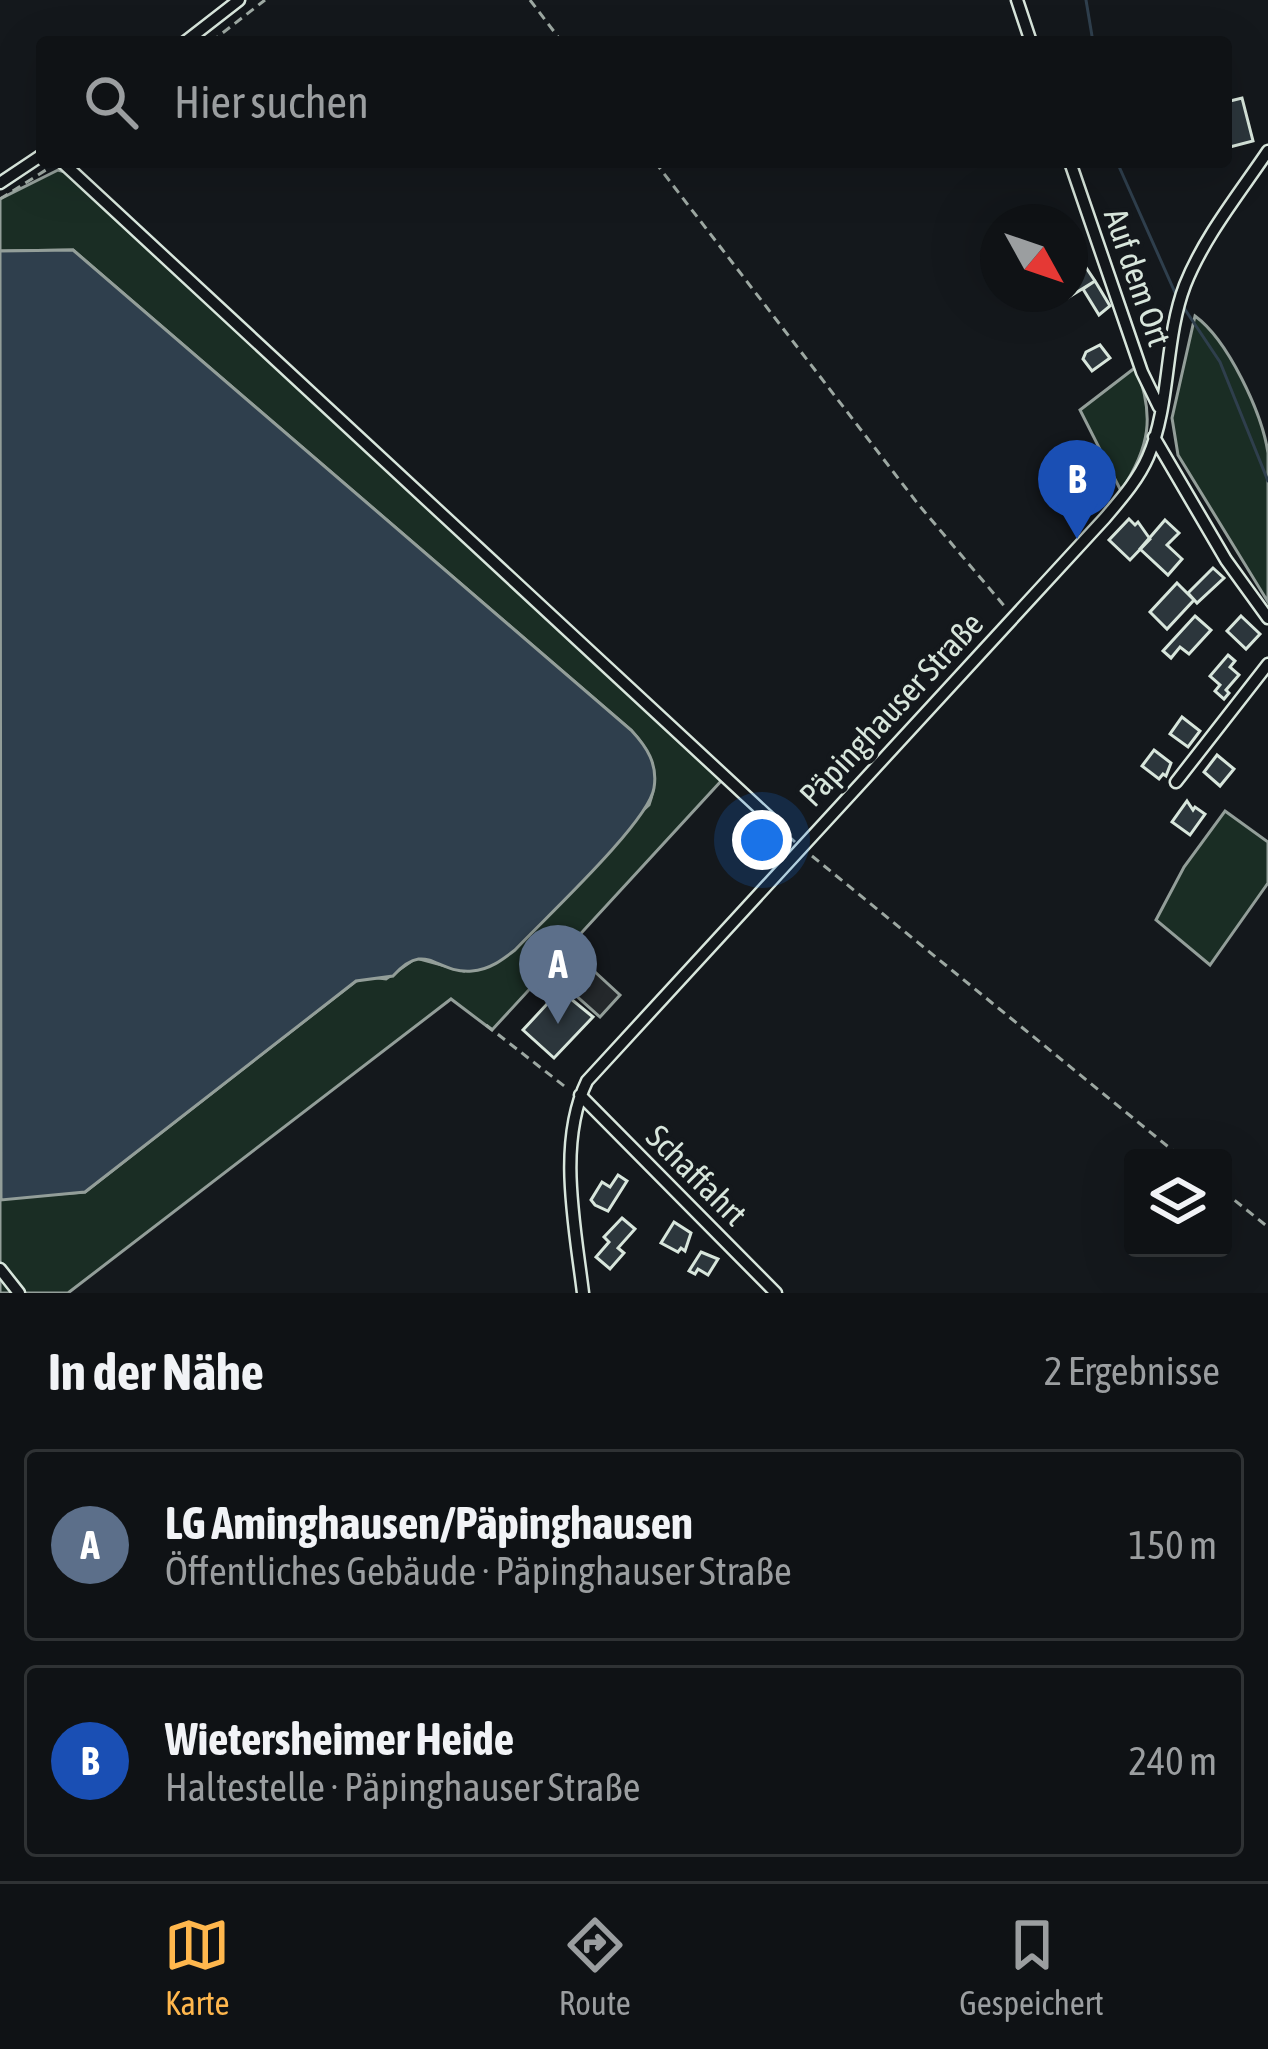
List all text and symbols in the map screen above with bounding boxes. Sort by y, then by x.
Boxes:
search box [36,36,1232,168]
icon: search [78,69,144,135]
text: Hier suchen [174,76,369,128]
street label: Auf dem Ort [1097,203,1179,351]
north arrow [980,204,1088,312]
pin: B [1038,440,1116,539]
street label: Päpinghauser Straße [792,604,990,814]
your location [732,810,792,870]
pin: A [519,925,597,1024]
street label: Schaffahrt [639,1117,755,1233]
map controls [1124,1149,1232,1257]
button: layers [1124,1149,1232,1257]
text: In der Nähe [48,1342,264,1401]
text: 2 Ergebnisse [1044,1349,1220,1393]
text: LG Aminghausen/Päpinghausen [165,1497,693,1549]
text: A [80,1523,100,1567]
text: 150 m [1129,1523,1217,1567]
text: Öffentliches Gebäude · Päpinghauser Straße [165,1549,792,1593]
text: Wietersheimer Heide [165,1713,514,1765]
text: B [81,1739,99,1783]
text: 240 m [1129,1739,1217,1783]
text: Haltestelle · Päpinghauser Straße [165,1765,640,1809]
tab: Karte [164,1912,230,2022]
tab: Route [559,1912,631,2022]
tab: Gespeichert [959,1912,1104,2022]

